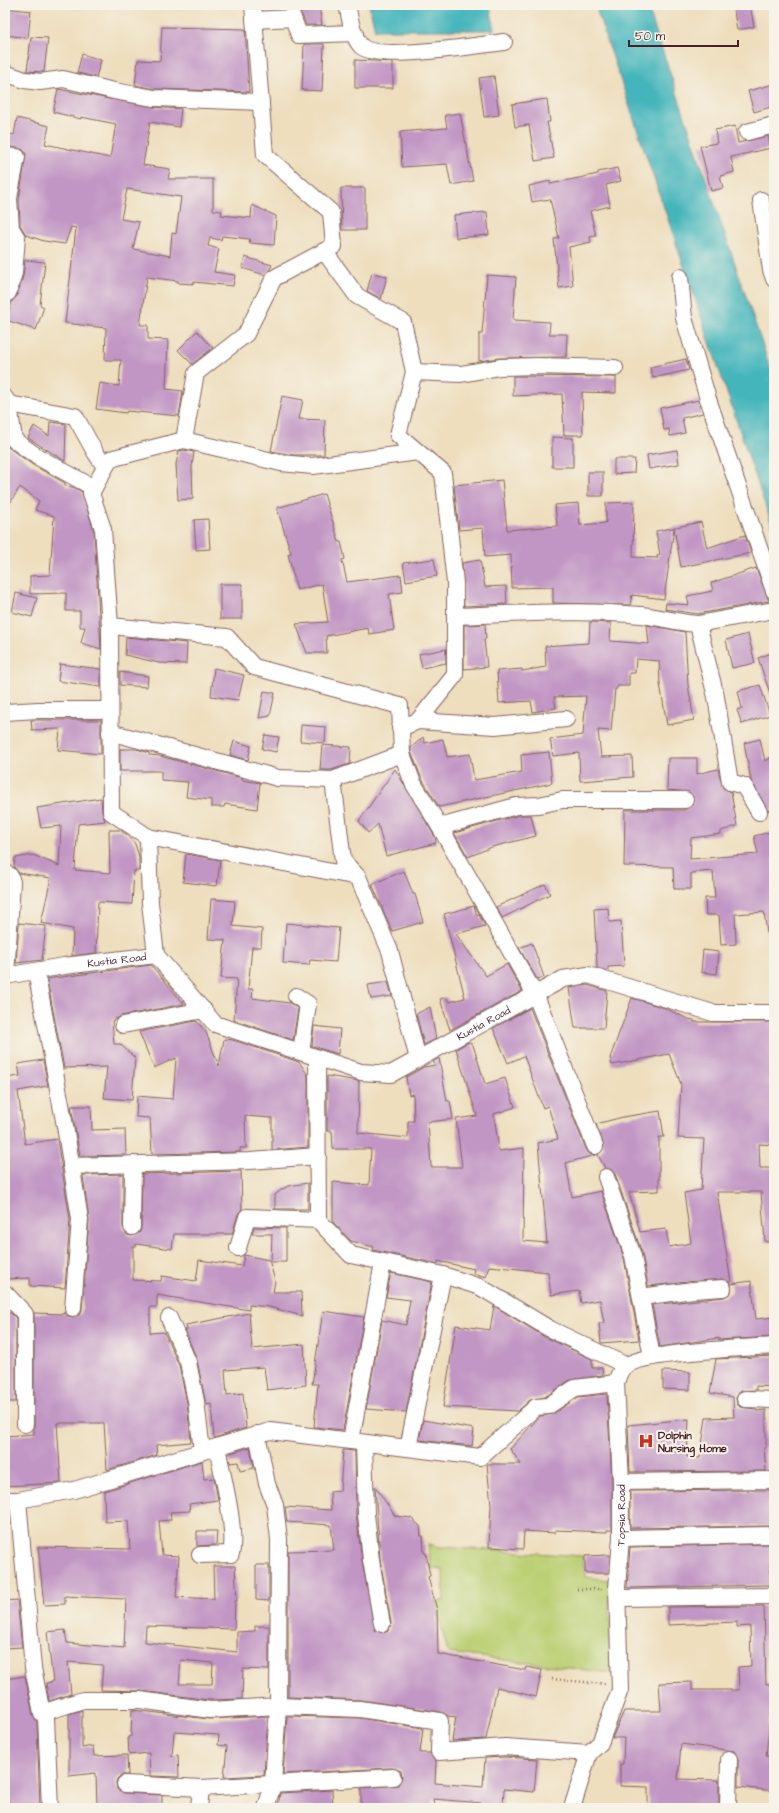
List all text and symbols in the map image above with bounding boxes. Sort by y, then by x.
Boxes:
scale bar [629,22,738,48]
text: 50 m [635,28,666,45]
street label: Kustia Road [87,949,147,971]
street label: Kustia Road [454,1002,513,1044]
place label: Dolphin Nursing Home [658,1428,727,1458]
hospital icon: Dolphin Nursing Home [637,1432,655,1450]
street label: Topsia Road [613,1484,629,1547]

